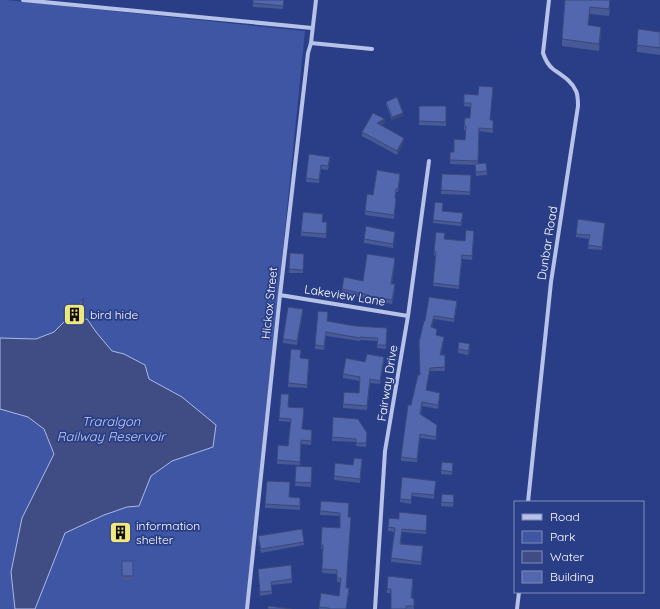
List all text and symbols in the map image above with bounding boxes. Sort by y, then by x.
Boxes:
street label: Dunbar Road [534,205,560,281]
street label: Hickox Street [258,266,280,340]
street label: Lakeview Lane [303,281,387,309]
building icon: bird hide [61,301,87,327]
place label: bird hide [90,307,138,322]
street label: Fairway Drive [374,344,400,422]
water label: Traralgon Railway Reservoir [57,413,167,444]
legend [514,501,644,593]
text: Road [550,509,580,524]
place label: information shelter [136,518,200,547]
building icon: information shelter [108,519,134,545]
text: Park [550,529,575,544]
text: Water [550,549,585,564]
text: Building [550,569,594,584]

